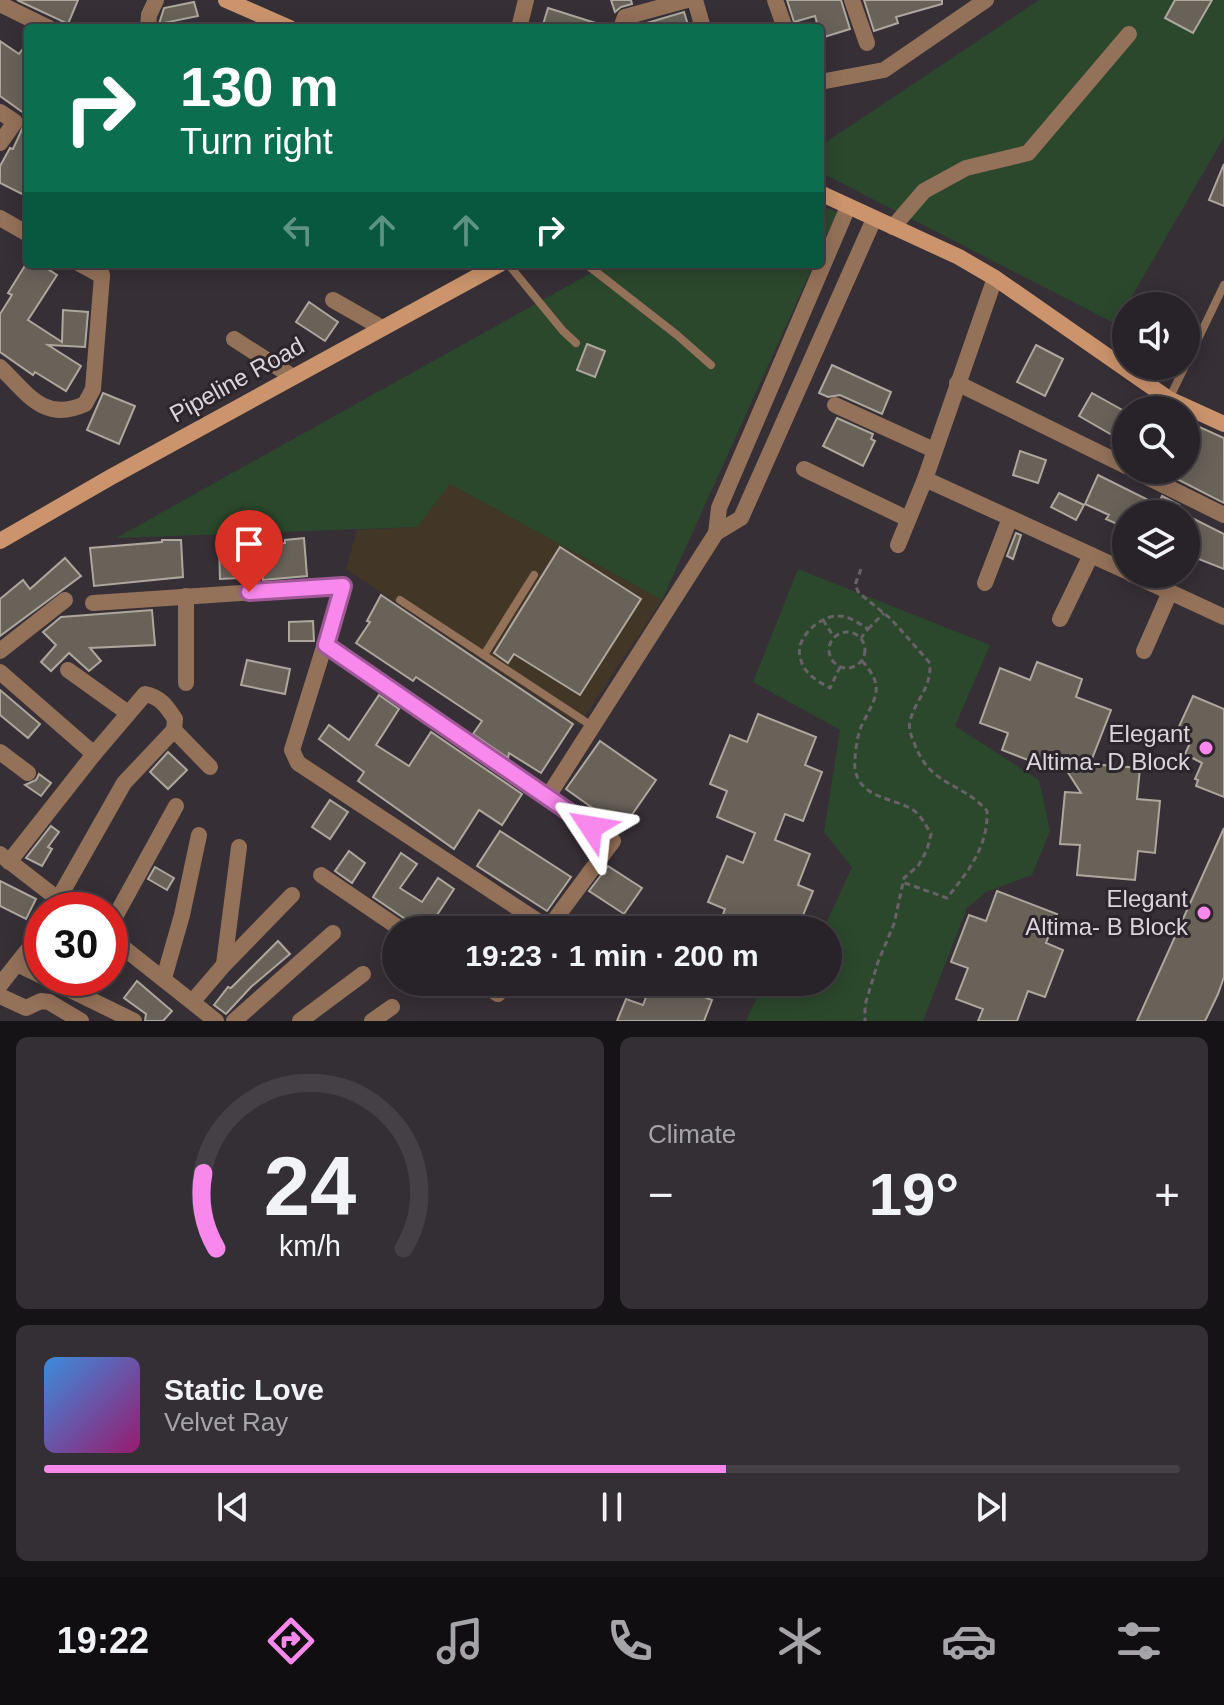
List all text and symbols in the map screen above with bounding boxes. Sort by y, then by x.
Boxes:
text: 130 m [180,55,339,118]
icon: right [48,56,152,160]
text: Turn right [180,121,333,162]
icon: left [276,208,320,252]
icon: ahead [360,208,404,252]
icon: ahead [444,208,488,252]
icon: right [528,208,572,252]
map controls [1112,292,1200,588]
button: sound [1112,292,1200,380]
street label: Pipeline Road [165,332,309,428]
button: search [1112,396,1200,484]
button: layers [1112,500,1200,588]
pin [215,510,283,592]
icon: arrive [227,522,271,566]
place label: Elegant Altima- D Block [1026,720,1191,775]
marker: Elegant Altima- D Block [1197,739,1215,757]
position arrow [549,785,633,869]
place label: Elegant Altima- B Block [1025,885,1189,940]
speed limit sign: 30 [24,892,128,996]
marker: Elegant Altima- B Block [1195,904,1213,922]
text: 19:23 · 1 min · 200 m [465,939,759,972]
text: Climate [648,1119,736,1149]
text: 24 [264,1140,356,1233]
text: 19° [869,1161,959,1228]
text: − [648,1170,674,1219]
text: + [1154,1170,1180,1219]
text: km/h [279,1230,341,1262]
text: Static Love [164,1373,324,1406]
text: Velvet Ray [164,1407,288,1437]
icon: previous [211,1485,255,1529]
icon: pause [590,1485,634,1529]
icon: next [969,1485,1013,1529]
icon: directions [263,1613,319,1669]
icon: music [432,1613,488,1669]
icon: phone [602,1613,658,1669]
icon: climate [772,1613,828,1669]
icon: car [941,1613,997,1669]
icon: filters [1111,1613,1167,1669]
text: 19:22 [57,1620,149,1661]

